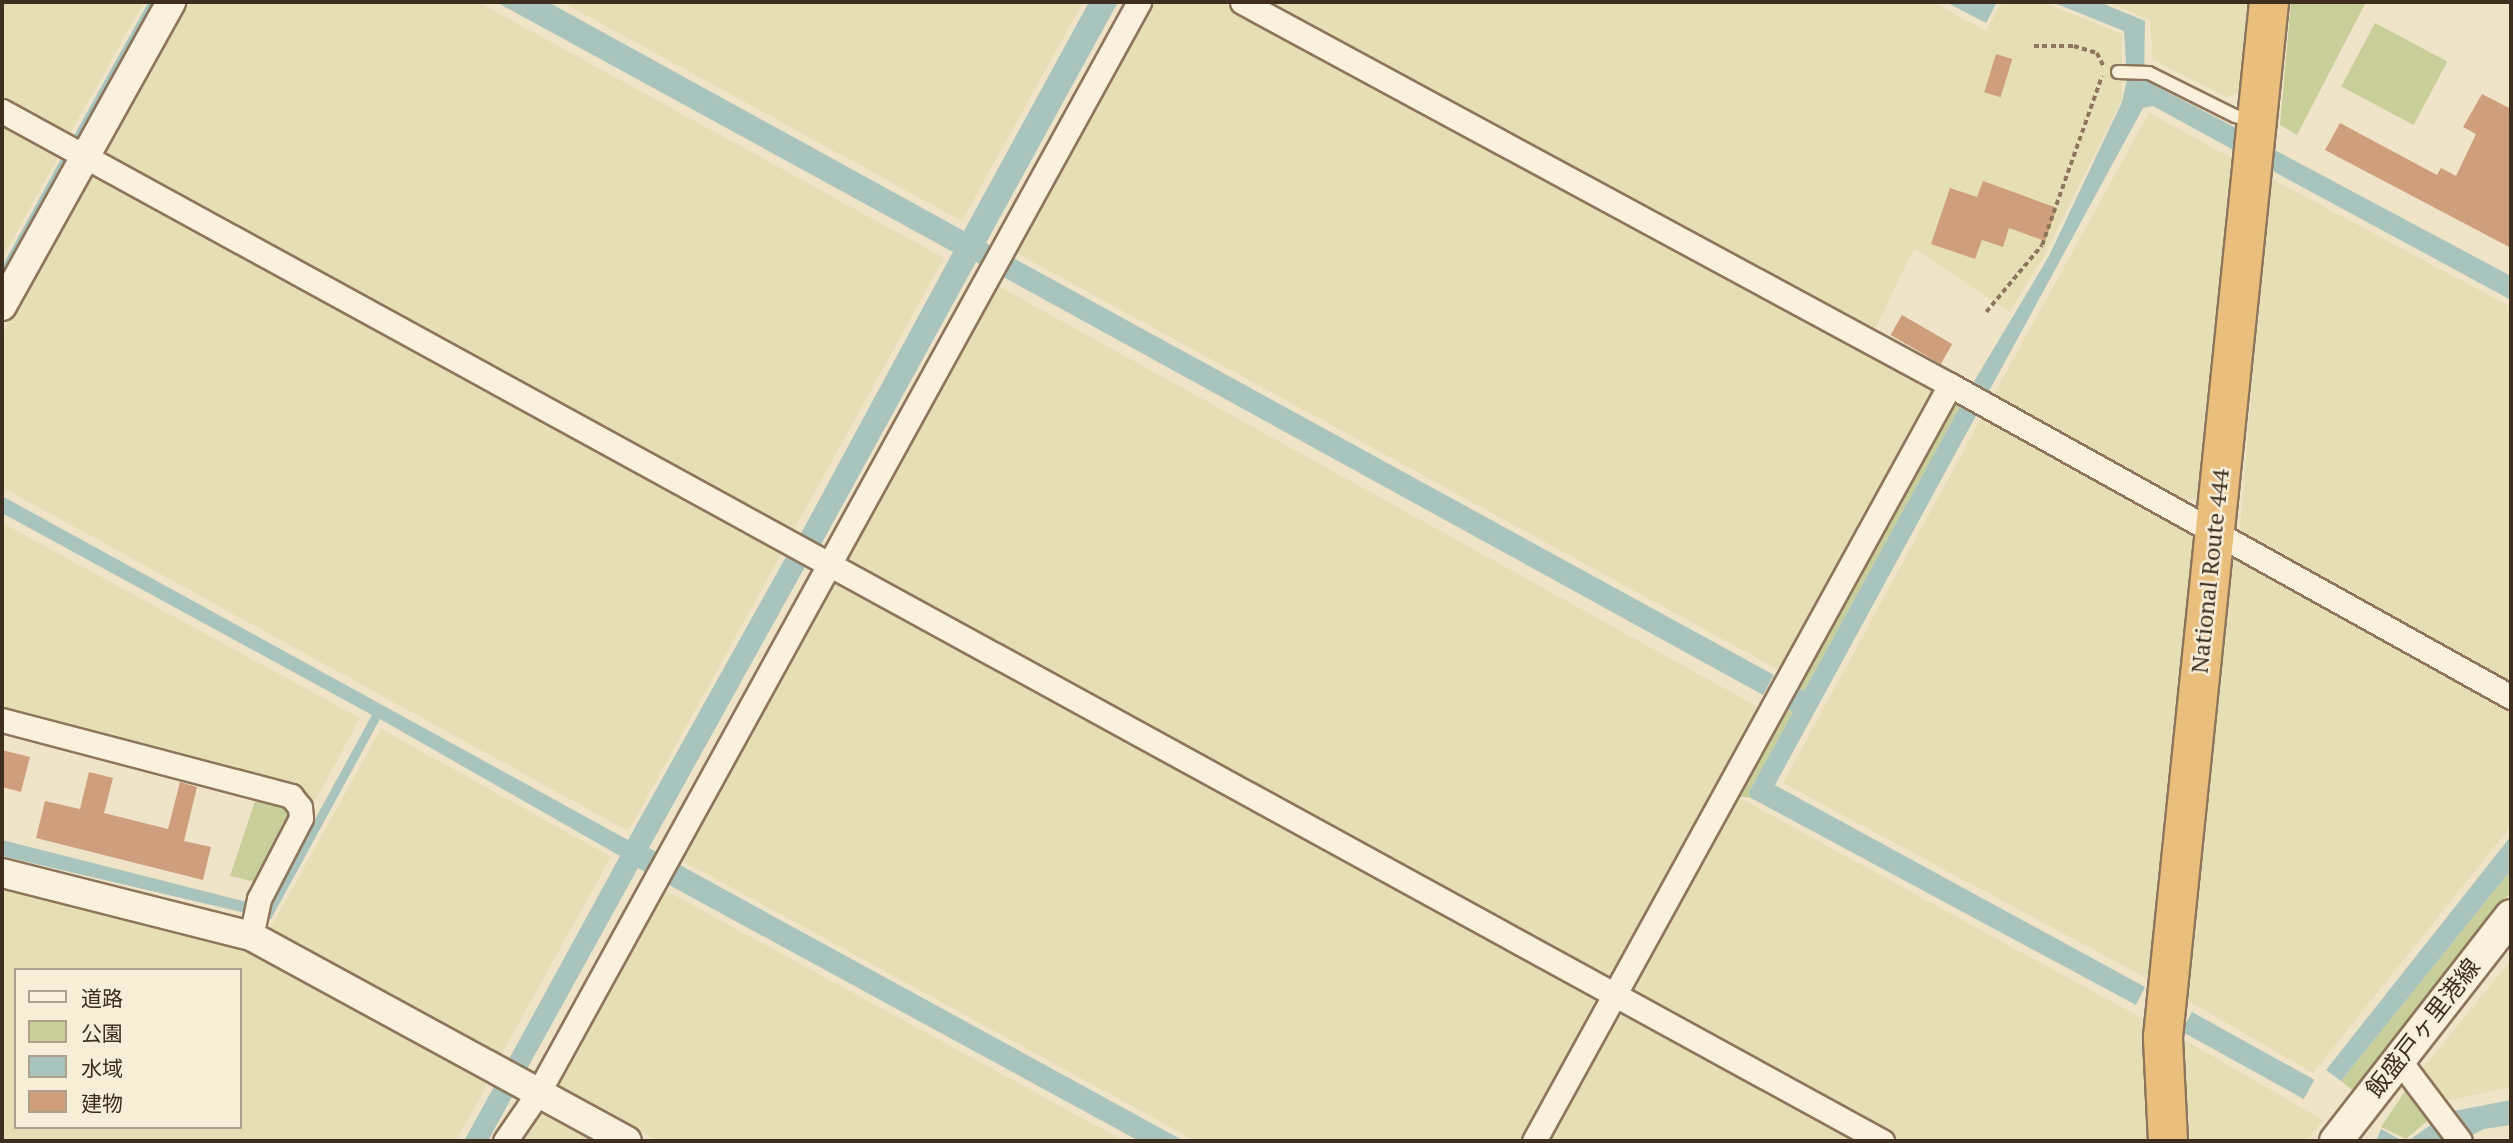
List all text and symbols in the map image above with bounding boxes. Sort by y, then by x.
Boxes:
street label: National Route 444 [2185,467,2235,675]
street label: 飯盛戸ヶ里港線 [2360,953,2486,1103]
legend [14,968,242,1129]
text: 道路 [81,984,123,1012]
text: 公園 [81,1019,123,1047]
text: 水域 [81,1054,123,1082]
text: 建物 [81,1089,123,1117]

